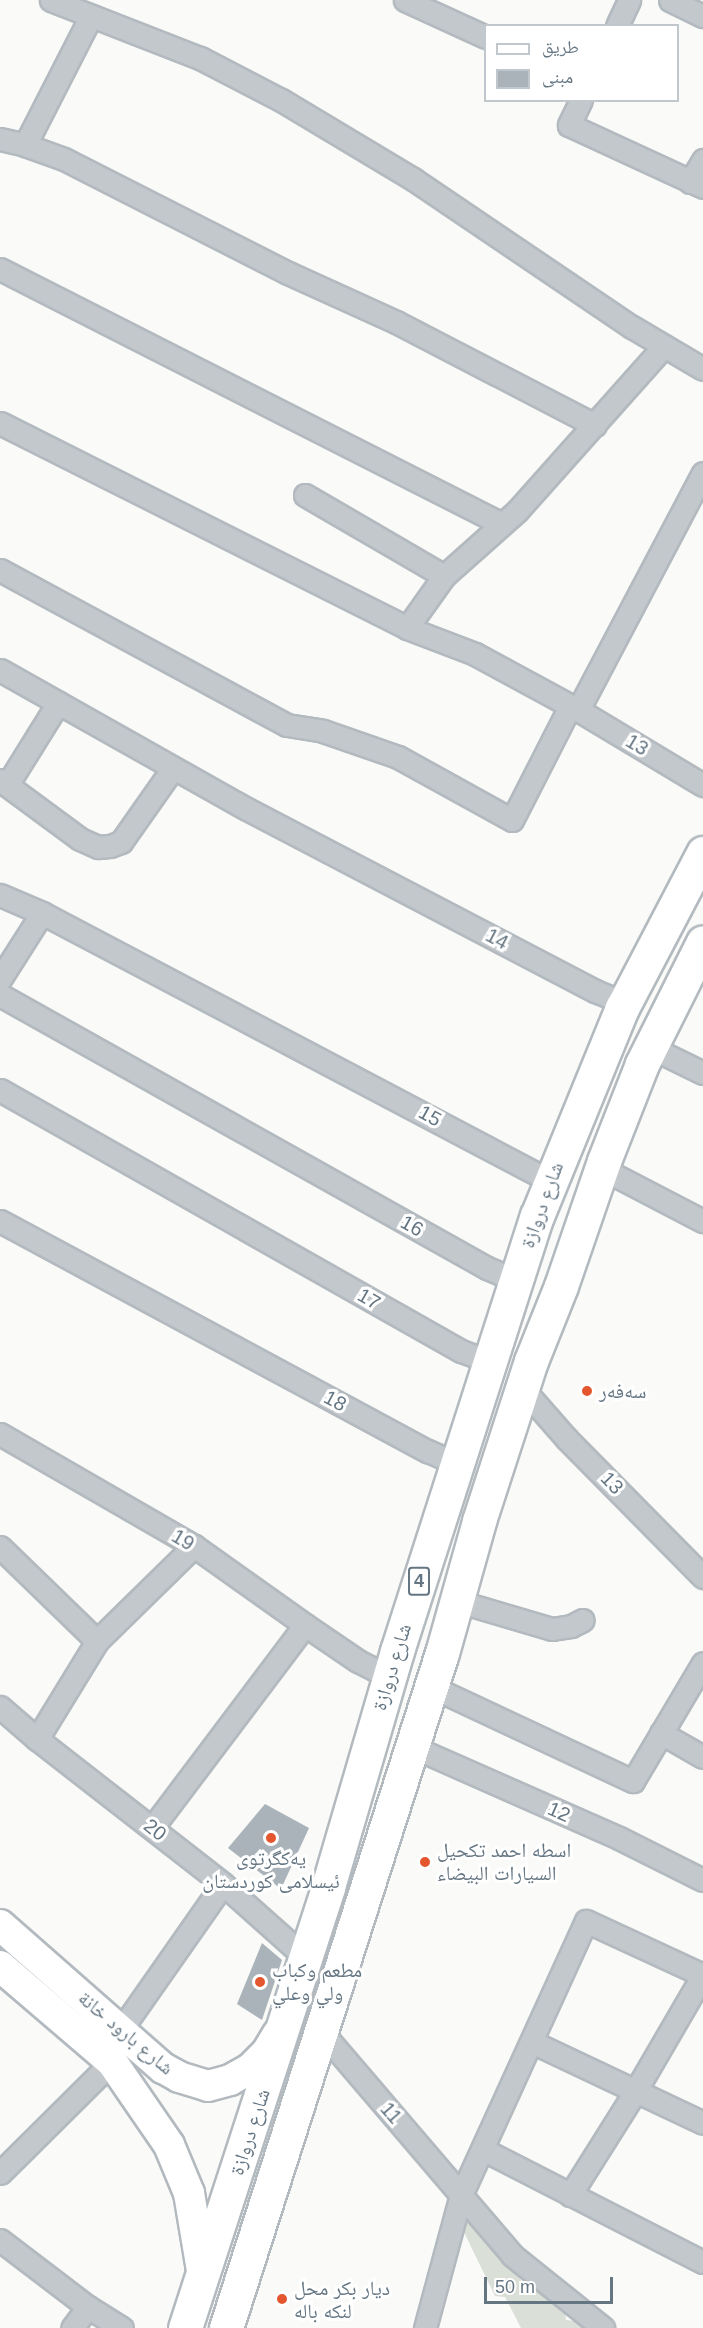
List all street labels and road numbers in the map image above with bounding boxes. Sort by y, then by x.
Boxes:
street label: 13 [621,729,653,761]
street label: 14 [482,923,512,955]
street label: 15 [414,1100,446,1132]
street label: شارع دروازة [515,1159,569,1251]
street label: 16 [396,1210,428,1242]
street label: 17 [353,1283,385,1315]
street label: 18 [320,1385,350,1417]
street label: 13 [596,1467,628,1499]
street label: 19 [167,1524,199,1556]
road number: 4 [407,1566,431,1596]
street label: شارع دروازة [367,1621,417,1713]
street label: 12 [544,1797,574,1827]
street label: 20 [139,1814,171,1846]
street label: شارع بارود خانة [73,1986,179,2080]
street label: شارع دروازة [225,2086,275,2178]
street label: 11 [375,2097,407,2129]

